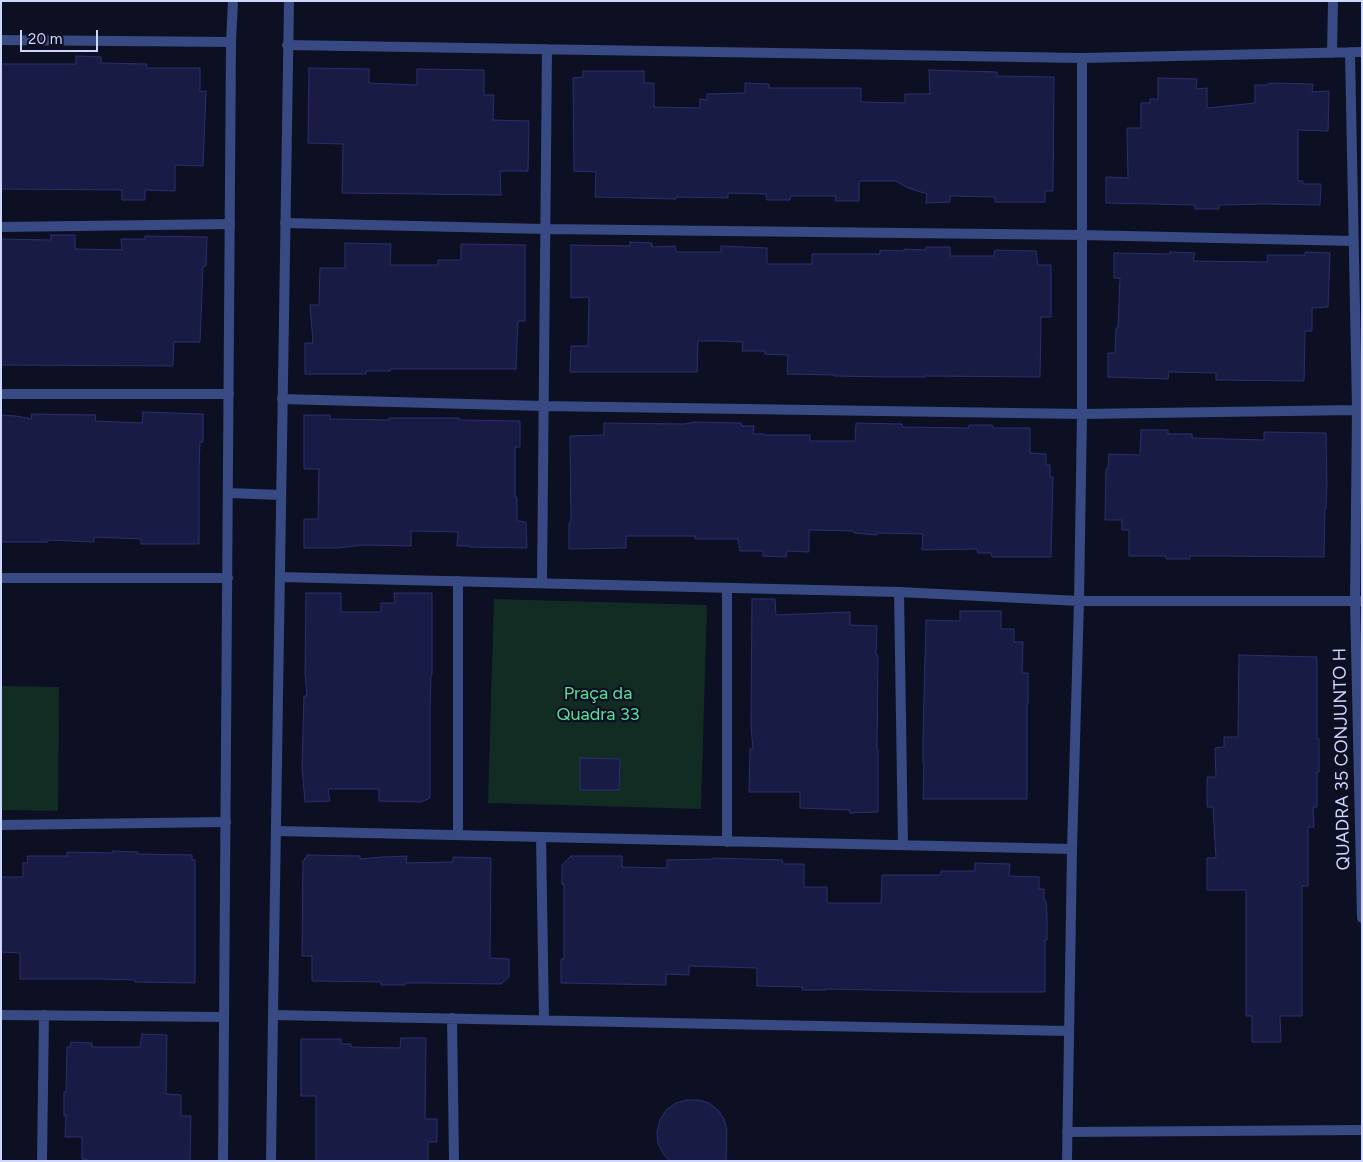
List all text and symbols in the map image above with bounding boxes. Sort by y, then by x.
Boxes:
scale bar [22,20,100,52]
text: 20 m [28,30,62,48]
street label: QUADRA 35 CONJUNTO H [1329,648,1355,870]
park label: Praça da Quadra 33 [556,683,640,726]

